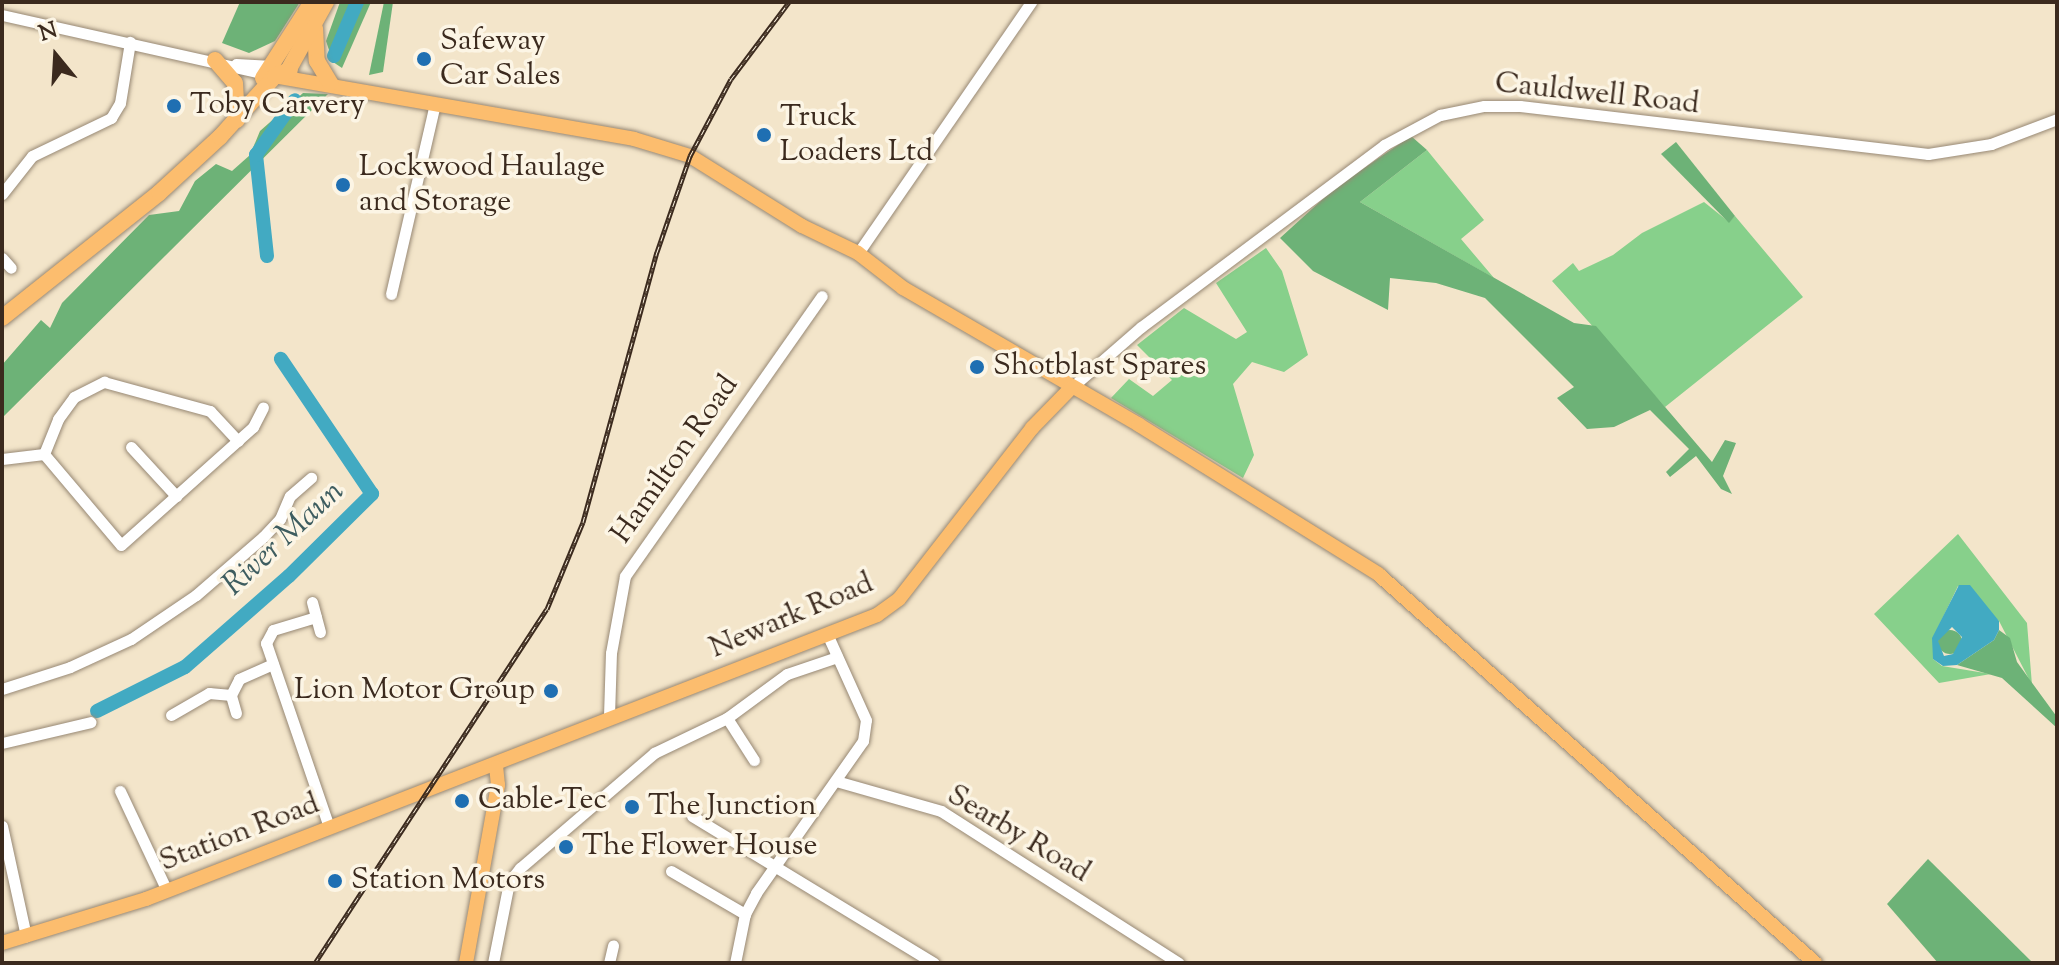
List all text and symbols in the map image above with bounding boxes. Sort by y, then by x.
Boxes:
text: N [35,15,62,51]
north arrow [16,16,96,96]
place label: Safeway Car Sales [440,24,560,94]
marker: Safeway Car Sales [415,50,433,68]
street label: Cauldwell Road [1493,66,1701,124]
place label: Toby Carvery [190,88,365,124]
marker: Toby Carvery [165,97,183,115]
place label: Truck Loaders Ltd [780,100,933,170]
marker: Truck Loaders Ltd [755,126,773,144]
place label: Lockwood Haulage and Storage [359,150,605,220]
marker: Lockwood Haulage and Storage [334,176,352,194]
place label: Shotblast Spares [993,349,1206,385]
marker: Shotblast Spares [968,358,986,376]
street label: Hamilton Road [605,369,747,551]
water label: River Maun [215,473,353,605]
street label: Newark Road [705,566,879,668]
place label: Lion Motor Group [294,673,535,709]
marker: Lion Motor Group [542,682,560,700]
street label: Searby Road [940,778,1096,892]
place label: Cable-Tec [478,783,607,819]
street label: Station Road [155,787,325,881]
place label: The Junction [648,789,816,825]
marker: Cable-Tec [453,792,471,810]
marker: The Junction [623,798,641,816]
place label: The Flower House [582,829,817,865]
marker: The Flower House [557,838,575,856]
place label: Station Motors [351,863,545,899]
marker: Station Motors [326,872,344,890]

